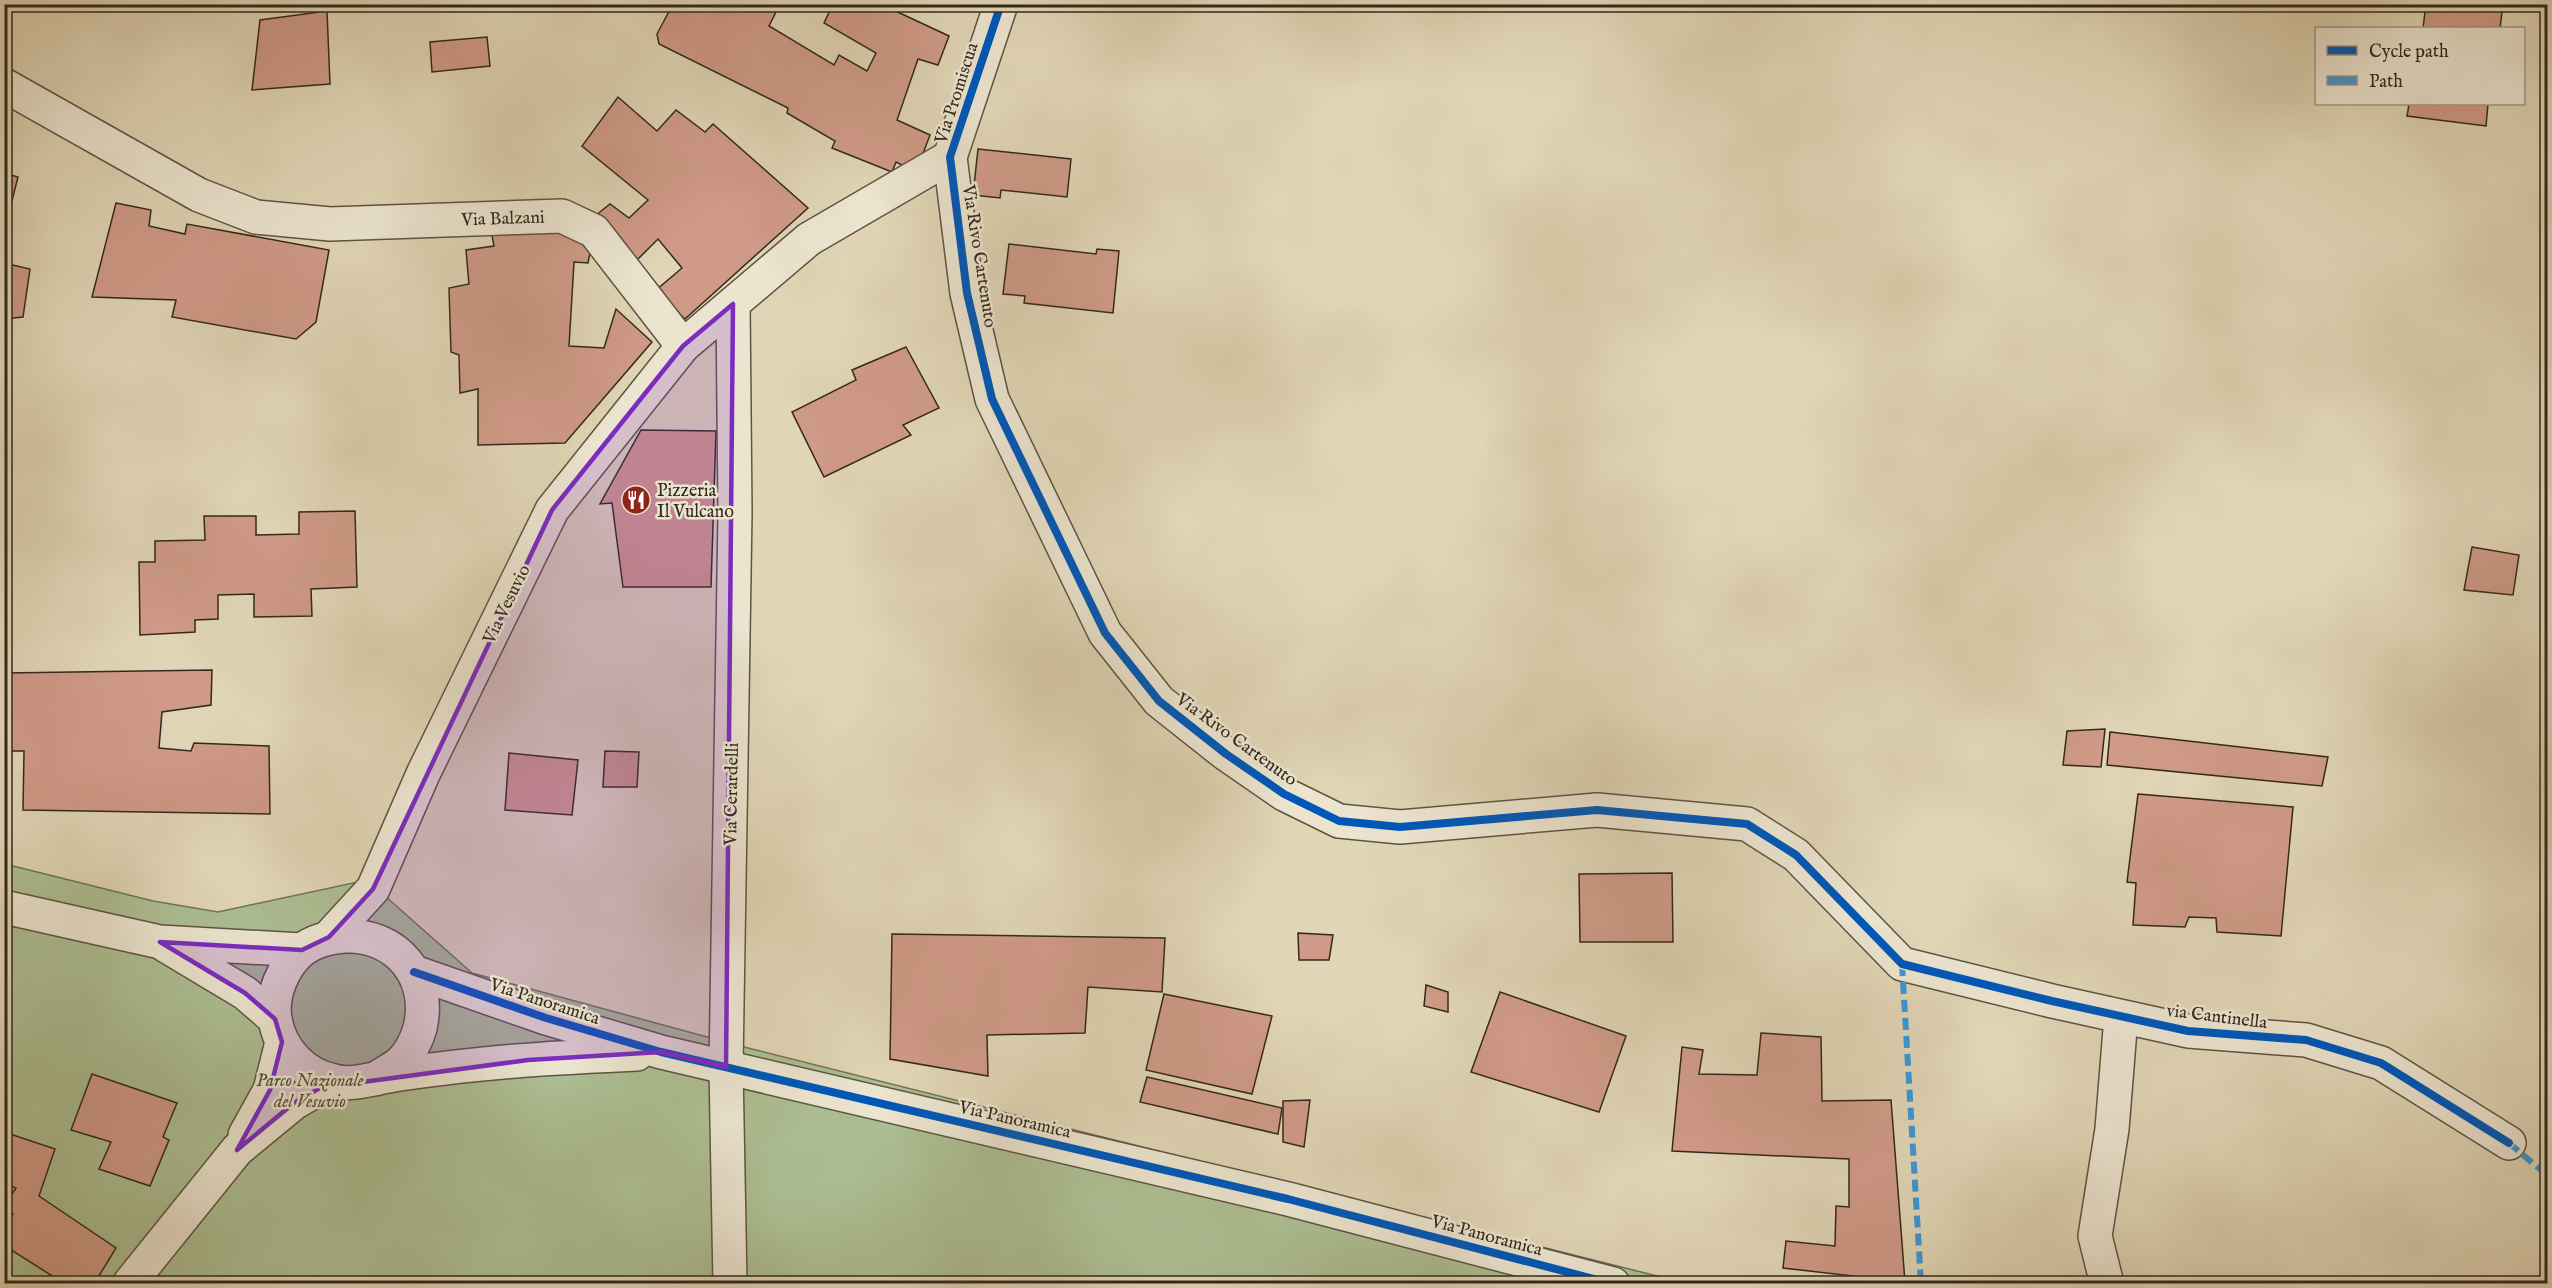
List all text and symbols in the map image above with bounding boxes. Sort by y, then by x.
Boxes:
legend [2315,27,2525,105]
street label: Via Promiscua [930,40,985,148]
text: Cycle path [2369,41,2449,64]
text: Path [2369,71,2403,94]
street label: Via Rivo Cartenuto [956,182,1001,330]
street label: Via Balzani [460,207,545,232]
place label: Pizzeria Il Vulcano [657,480,734,524]
restaurant icon: Pizzeria Il Vulcano [620,484,652,516]
street label: Via Vesuvio [478,561,537,649]
street label: Via Rivo Cartenuto [1170,688,1302,792]
street label: Via Cerardelli [720,742,745,847]
street label: Via Panoramica [486,974,603,1031]
street label: via Cantinella [2165,1000,2269,1035]
park label: Parco Nazionale del Vesuvio [256,1070,364,1114]
street label: Via Panoramica [955,1096,1073,1145]
street label: Via Panoramica [1428,1210,1545,1262]

